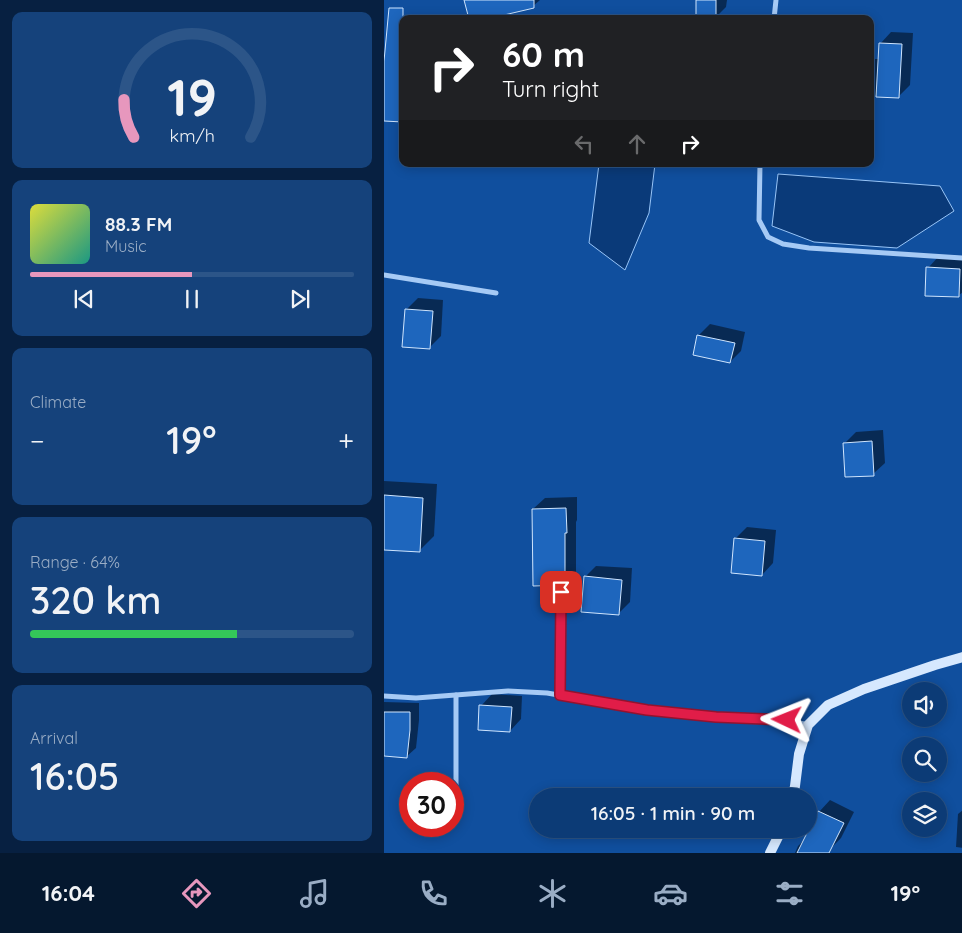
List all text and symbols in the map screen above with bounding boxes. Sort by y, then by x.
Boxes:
text: 60 m [502,32,585,76]
icon: right [419,35,484,100]
text: 19 [167,64,217,129]
text: Turn right [502,75,599,103]
text: km/h [169,124,215,146]
icon: left [570,130,598,158]
icon: ahead [623,130,651,158]
icon: right [676,130,704,158]
text: 88.3 FM [105,212,172,236]
text: Music [105,236,147,256]
icon: previous [70,285,98,313]
icon: pause [178,285,206,313]
icon: next [286,285,314,313]
text: Climate [30,392,86,412]
text: 19° [166,416,216,464]
text: − [30,423,45,458]
text: + [338,423,354,458]
text: Range · 64% [30,552,120,572]
pin [540,571,582,613]
text: 320 km [30,576,161,624]
icon: arrive [547,578,575,606]
map controls [902,682,947,837]
button: sound [902,682,947,727]
position arrow [760,693,812,745]
text: Arrival [30,728,78,748]
button: search [902,737,947,782]
text: 16:05 [30,752,119,800]
speed limit sign: 30 [399,772,464,837]
button: layers [902,792,947,837]
text: 16:05 · 1 min · 90 m [591,801,755,825]
icon: directions [179,876,214,911]
icon: music [297,876,332,911]
icon: phone [416,876,451,911]
icon: climate [535,876,570,911]
icon: car [653,876,688,911]
icon: filters [772,876,807,911]
text: 16:04 [42,879,95,907]
text: 19° [890,879,920,907]

